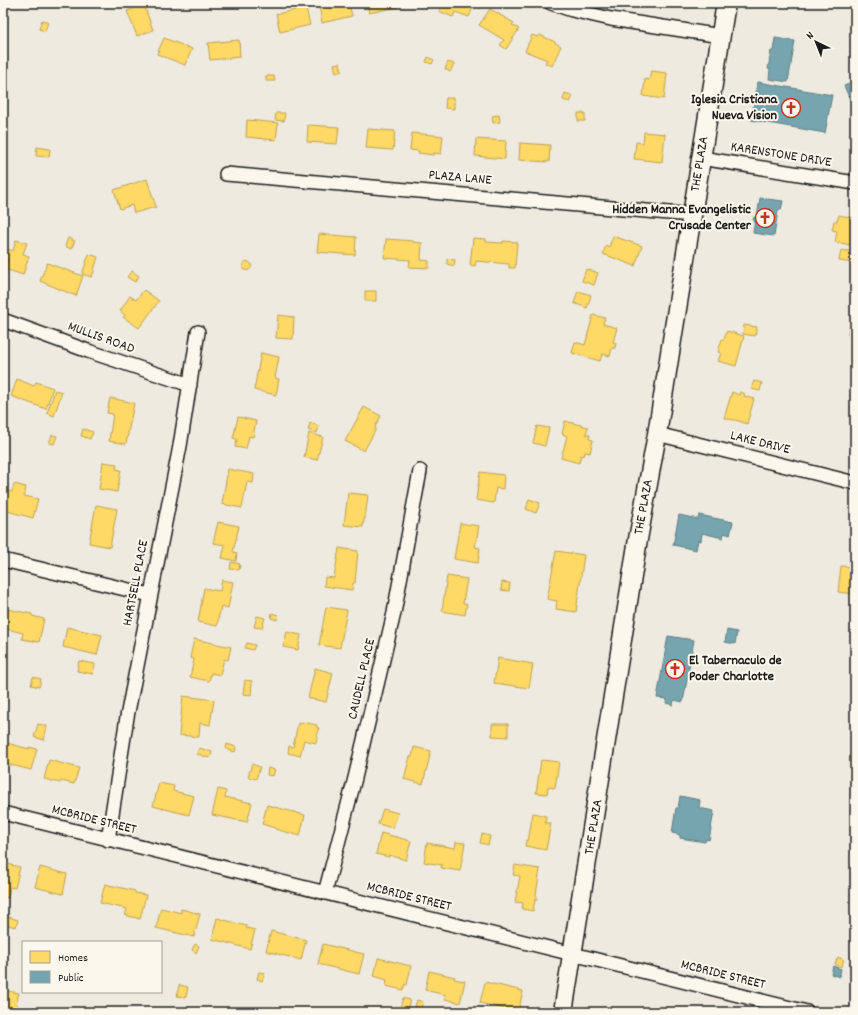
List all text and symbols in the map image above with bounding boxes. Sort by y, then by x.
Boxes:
north arrow [796,22,836,62]
text: N [803,28,818,44]
place label: Iglesia Cristiana Nueva Vision [691,90,778,126]
church icon: Iglesia Cristiana Nueva Vision [780,97,802,119]
street label: THE PLAZA [686,134,714,193]
street label: KARENSTONE DRIVE [729,137,834,173]
street label: PLAZA LANE [428,165,493,191]
place label: Hidden Manna Evangelistic Crusade Center [612,200,752,236]
church icon: Hidden Manna Evangelistic Crusade Center [754,207,776,229]
street label: MULLIS ROAD [65,317,137,359]
street label: LAKE DRIVE [728,426,793,460]
street label: THE PLAZA [629,477,659,536]
street label: HARTSELL PLACE [118,538,154,628]
street label: CAUDELL PLACE [343,636,381,721]
place label: El Tabernaculo de Poder Charlotte [689,651,782,687]
church icon: El Tabernaculo de Poder Charlotte [664,658,686,680]
street label: THE PLAZA [580,797,608,856]
street label: MCBRIDE STREET [50,800,139,840]
street label: MCBRIDE STREET [365,877,454,917]
legend [22,941,162,993]
text: Homes [58,950,88,967]
street label: MCBRIDE STREET [679,955,768,995]
text: Public [58,970,84,987]

